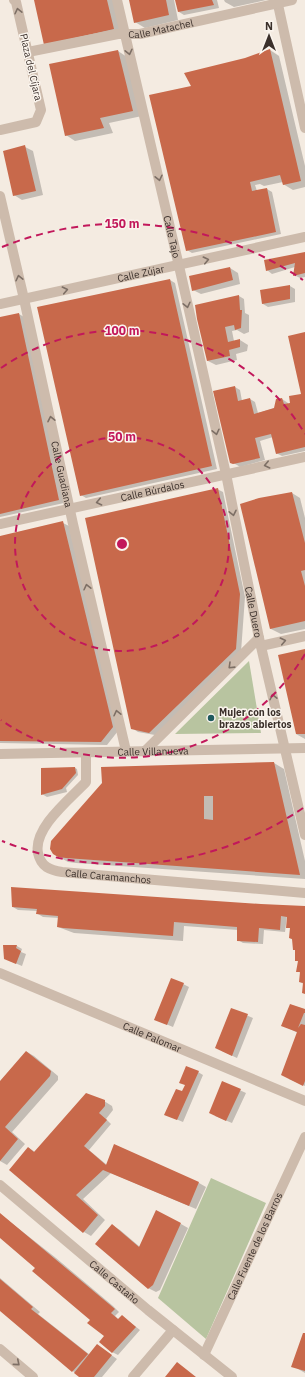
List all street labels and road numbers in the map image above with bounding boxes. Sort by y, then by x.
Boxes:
street label: Calle Matachel [128,16,195,41]
street label: Plaza del Cíjara [17,32,45,102]
street label: Calle Tajo [161,214,183,260]
street label: Calle Zújar [116,262,166,285]
street label: Calle Guadiana [49,440,76,509]
street label: Calle Búrdalos [119,477,186,504]
street label: Calle Duero [242,585,265,639]
street label: Calle Villanueva [117,744,189,758]
street label: Calle Caramanchos [65,866,152,886]
street label: Calle Palomar [121,1019,184,1055]
street label: Calle Fuente de los Barros [224,1190,285,1302]
street label: Calle Castaño [87,1257,143,1307]

